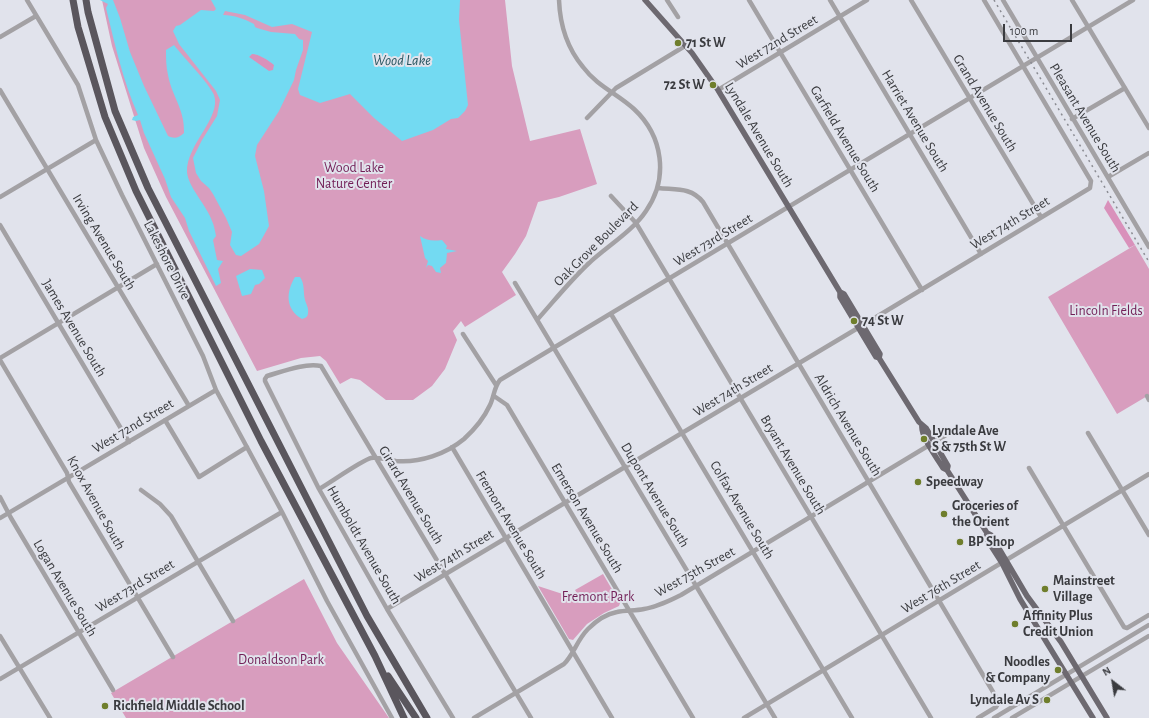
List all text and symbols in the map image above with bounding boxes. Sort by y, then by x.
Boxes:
street label: West 72nd Street [733,11,821,73]
scale bar [1005,16,1074,42]
text: 100 m [1010,25,1038,37]
place label: 71 St W [686,35,726,51]
marker: 71 St W [673,38,683,48]
water label: Wood Lake [373,51,431,69]
street label: Grand Avenue South [949,51,1021,155]
street label: Pleasant Avenue South [1046,60,1124,176]
street label: Harriet Avenue South [878,67,952,175]
place label: 72 St W [664,77,705,93]
street label: Lyndale Avenue South [721,79,797,191]
marker: 72 St W [708,80,718,90]
street label: Garfield Avenue South [806,83,884,195]
park label: Wood Lake Nature Center [316,160,392,192]
street label: Irving Avenue South [69,191,139,293]
street label: West 74th Street [967,193,1053,253]
street label: Oak Grove Boulevard [550,198,642,290]
street label: West 73rd Street [671,210,755,270]
street label: Lakeshore Drive [140,218,194,302]
street label: James Avenue South [38,276,110,380]
park label: Lincoln Fields [1069,303,1143,319]
place label: 74 St W [862,313,904,329]
marker: 74 St W [849,316,859,326]
street label: West 74th Street [690,360,776,420]
street label: Aldrich Avenue South [811,371,885,479]
street label: West 72nd Street [89,395,177,457]
street label: Bryant Avenue South [757,412,829,518]
place label: Lyndale Ave S & 75th St W [932,423,1006,456]
marker: Lyndale Ave S & 75th St W [919,434,929,444]
street label: Dupont Avenue South [617,440,693,550]
street label: Girard Avenue South [375,443,447,547]
street label: Knox Avenue South [63,453,129,553]
street label: Colfax Avenue South [706,458,778,562]
street label: Emerson Avenue South [547,460,627,576]
street label: Fremont Avenue South [472,468,550,582]
place label: Speedway [926,474,983,490]
marker: Speedway [913,477,923,487]
street label: Humboldt Avenue South [323,483,405,607]
place label: Groceries of the Orient [952,498,1018,530]
marker: Groceries of the Orient [939,509,949,519]
street label: West 74th Street [411,526,497,586]
place label: BP Shop [968,534,1014,550]
street label: Logan Avenue South [29,536,101,640]
marker: BP Shop [955,537,965,547]
street label: West 75th Street [652,543,738,601]
street label: West 73rd Street [93,556,177,616]
street label: West 76th Street [898,557,984,617]
place label: Mainstreet Village [1053,573,1115,606]
marker: Mainstreet Village [1040,584,1050,594]
park label: Fremont Park [562,589,634,605]
place label: Affinity Plus Credit Union [1023,608,1093,640]
marker: Affinity Plus Credit Union [1010,619,1020,629]
park label: Donaldson Park [238,652,324,668]
place label: Noodles & Company [985,654,1050,686]
north arrow [1093,662,1133,702]
marker: Noodles & Company [1053,665,1063,675]
text: N [1100,665,1113,678]
place label: Lyndale Av S [970,692,1039,708]
marker: Lyndale Av S [1042,695,1052,705]
place label: Richfield Middle School [113,698,245,714]
marker: Richfield Middle School [100,701,110,711]

